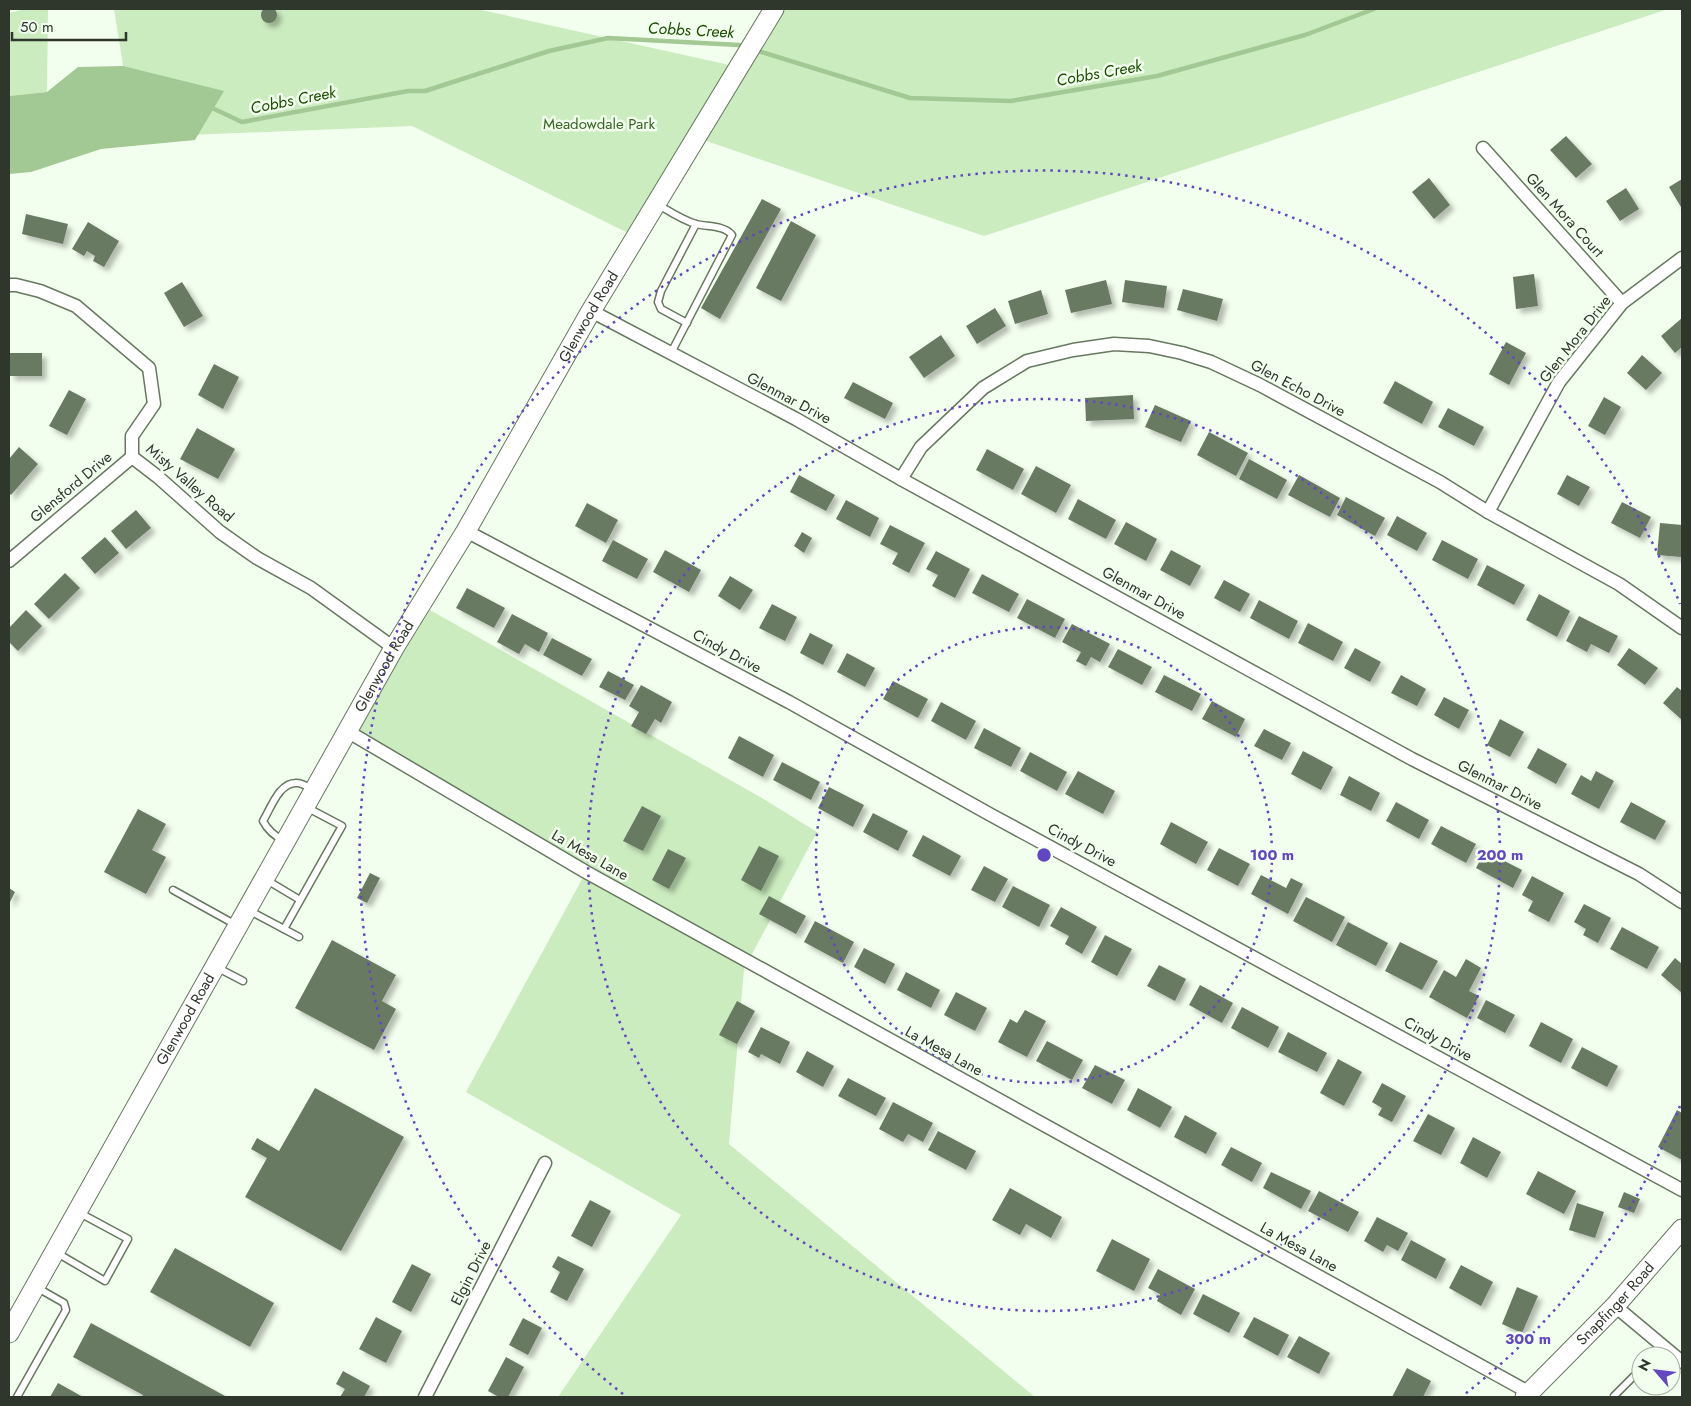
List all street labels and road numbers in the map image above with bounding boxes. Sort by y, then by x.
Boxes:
street label: Glen Mora Court [1521,168,1609,263]
street label: Glenwood Road [553,267,624,366]
street label: Glen Mora Drive [1534,290,1616,387]
street label: Glen Echo Drive [1247,354,1350,422]
street label: Glenmar Drive [743,367,835,430]
street label: Misty Valley Road [141,439,239,527]
street label: Glensford Drive [25,446,117,528]
street label: Glenmar Drive [1098,561,1190,625]
street label: Glenwood Road [349,616,419,716]
street label: Cindy Drive [689,624,766,678]
street label: Glenmar Drive [1454,754,1546,816]
street label: Cindy Drive [1044,818,1121,872]
street label: La Mesa Lane [547,824,633,886]
street label: Glenwood Road [151,969,220,1069]
street label: Cindy Drive [1400,1011,1476,1067]
street label: La Mesa Lane [901,1021,987,1082]
street label: La Mesa Lane [1256,1217,1342,1278]
street label: Elgin Drive [445,1237,497,1309]
street label: Snapfinger Road [1571,1257,1660,1350]

